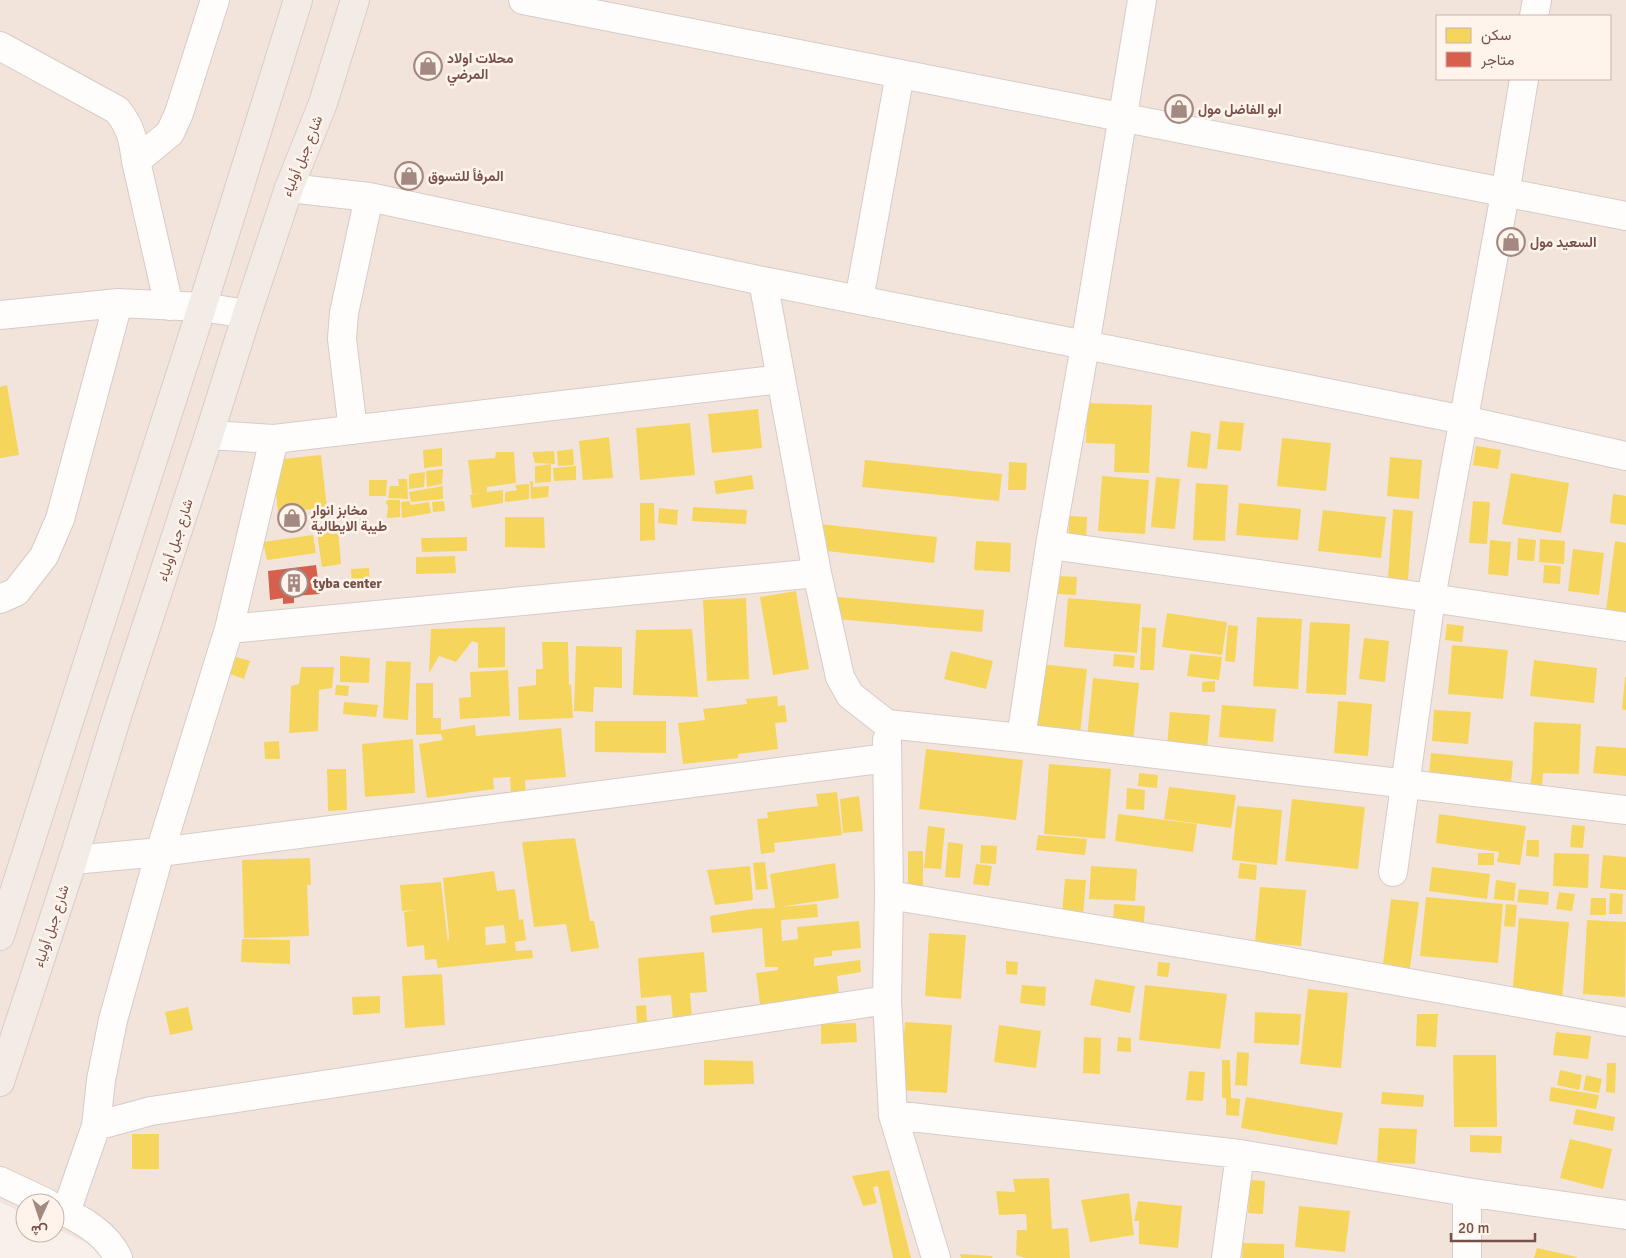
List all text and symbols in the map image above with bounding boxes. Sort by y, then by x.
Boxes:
legend [1436,15,1611,80]
text: سكن [1481,26,1511,45]
place label: محلات اولاد المرضي [447,50,514,86]
shop icon: محلات اولاد المرضي [413,51,443,81]
text: متاجر [1480,51,1515,69]
shop icon: ابو الفاضل مول [1164,94,1194,124]
place label: ابو الفاضل مول [1198,101,1282,118]
street label: شارع جبل أولياء [279,113,328,200]
shop icon: المرفأ للتسوق [394,161,424,191]
place label: المرفأ للتسوق [428,168,504,185]
shop icon: السعيد مول [1496,227,1526,257]
place label: السعيد مول [1530,234,1597,251]
street label: شارع جبل أولياء [154,497,199,584]
place label: مخابز انوار طيبة الايطالية [310,502,387,535]
shop icon: مخابز انوار طيبة الايطالية [277,503,307,533]
building icon: tyba center [279,568,309,598]
place label: tyba center [312,575,382,592]
street label: شارع جبل أولياء [30,883,75,970]
north arrow [15,1193,65,1243]
scale bar [1451,1210,1535,1242]
text: 20 m [1458,1219,1489,1237]
text: ش [30,1222,48,1239]

